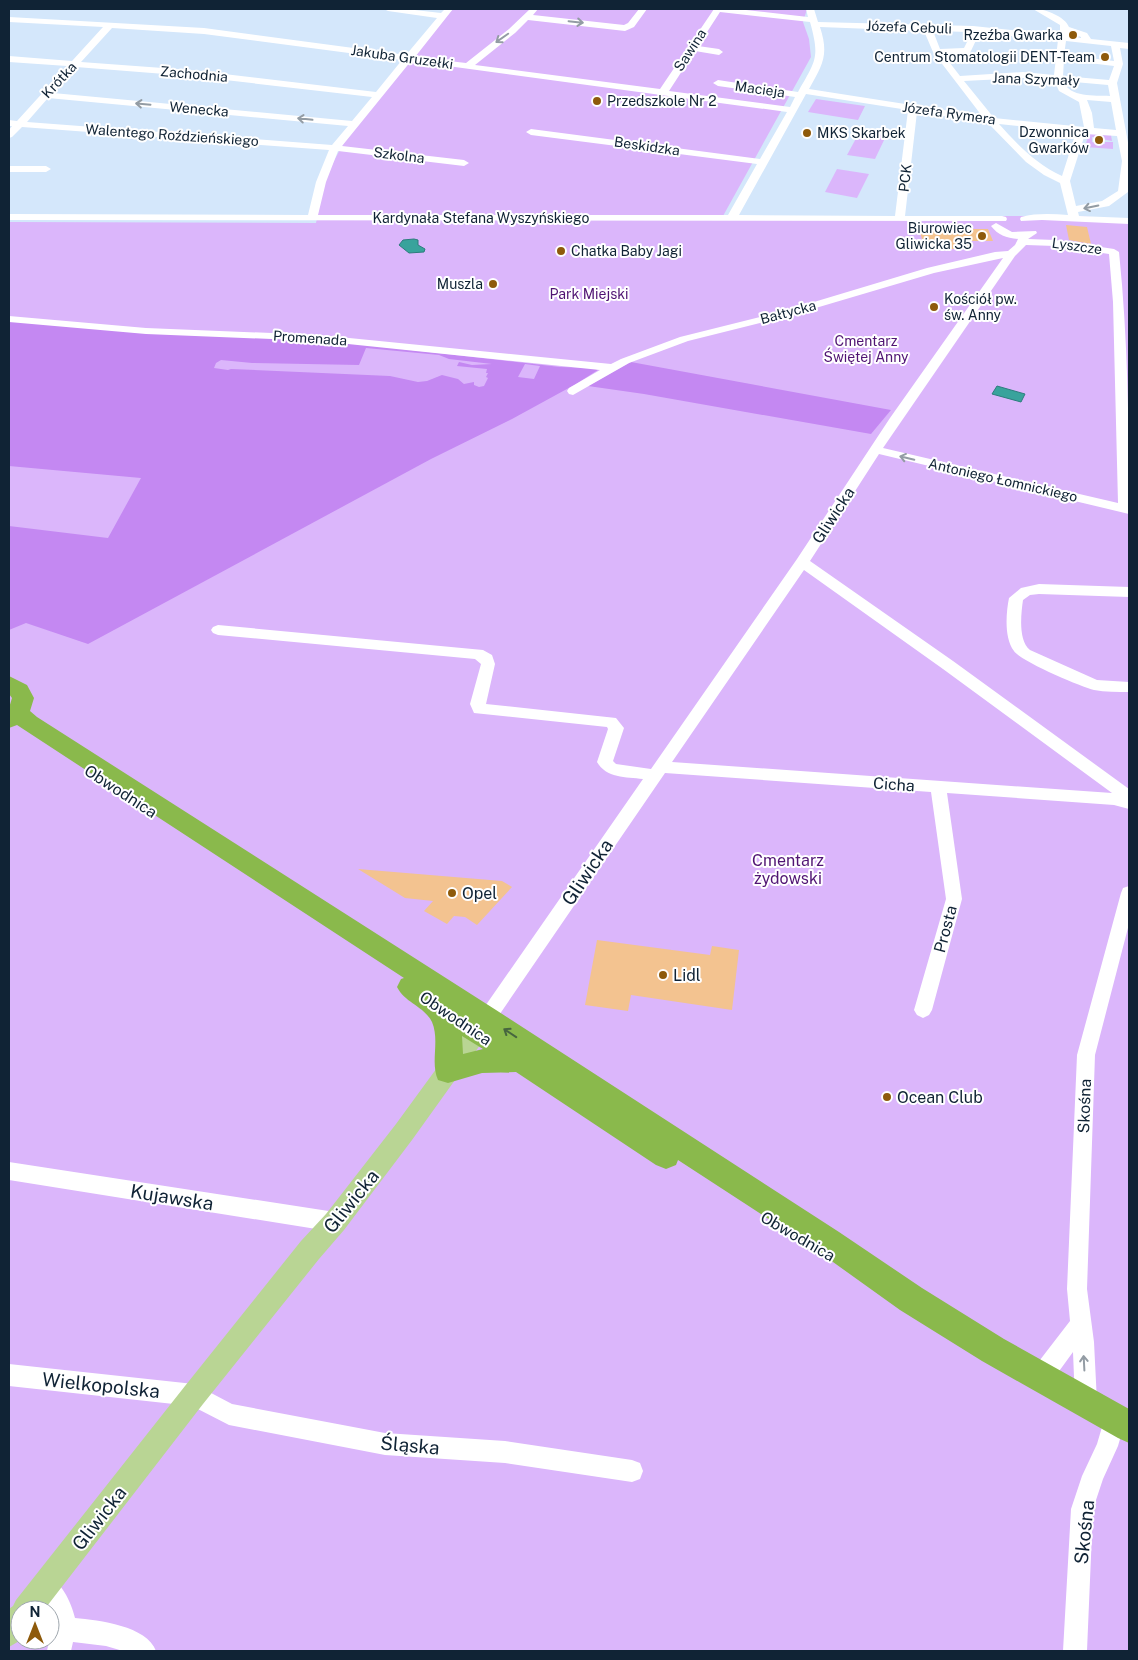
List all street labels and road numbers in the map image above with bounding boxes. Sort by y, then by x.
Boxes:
street label: Józefa Cebuli [866,18,952,36]
street label: Sawina [670,26,710,74]
street label: Jakuba Gruzełki [350,42,454,72]
street label: Krótka [38,59,80,101]
street label: Zachodnia [159,63,229,85]
street label: Jana Szymały [992,69,1081,89]
street label: Macieja [734,78,786,100]
street label: Wenecka [169,98,229,120]
street label: Józefa Rymera [901,99,997,127]
street label: Walentego Roździeńskiego [85,121,259,149]
street label: Beskidzka [613,133,681,159]
street label: Szkolna [373,144,425,166]
street label: PCK [896,163,914,193]
street label: Kardynała Stefana Wyszyńskiego [373,210,589,226]
street label: Lyszcze [1051,235,1103,257]
street label: Bałtycka [758,297,818,327]
street label: Promenada [272,327,348,349]
street label: Antoniego Łomnickiego [927,455,1079,505]
street label: Gliwicka [808,484,859,547]
street label: Obwodnica [81,761,161,822]
street label: Cicha [873,774,915,795]
street label: Gliwicka [557,835,617,909]
street label: Prosta [930,903,961,955]
street label: Obwodnica [416,987,495,1049]
street label: Skośna [1074,1078,1095,1134]
street label: Gliwicka [319,1165,383,1237]
street label: Kujawska [129,1180,215,1214]
street label: Obwodnica [757,1208,838,1265]
street label: Wielkopolska [41,1368,161,1402]
street label: Śląska [379,1431,441,1459]
street label: Gliwicka [67,1482,131,1554]
street label: Skośna [1070,1499,1098,1565]

